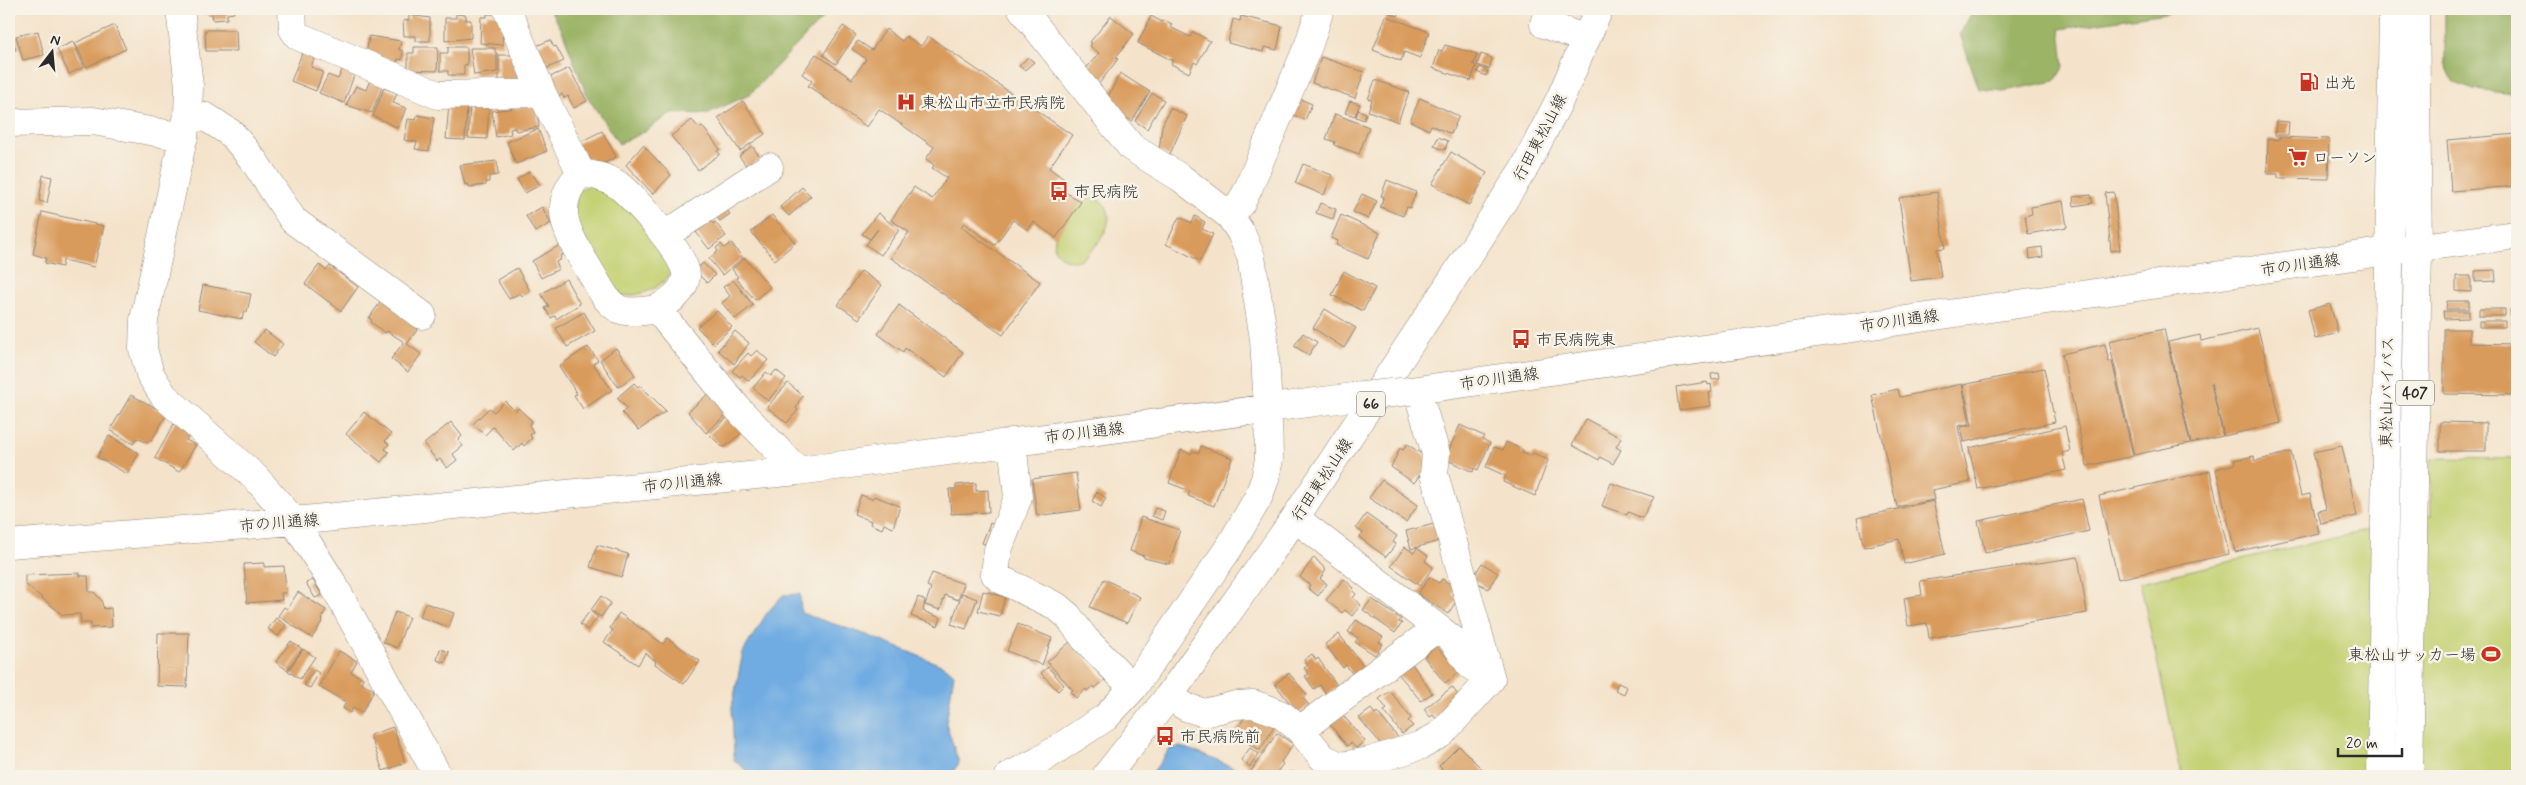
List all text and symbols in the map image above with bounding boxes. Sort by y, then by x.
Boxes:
north arrow [28,28,78,78]
text: N [48,31,62,50]
fuel station icon: 出光 [2298,71,2320,93]
place label: 出光 [2324,73,2356,94]
street label: 行田東松山線 [1509,90,1572,185]
hospital icon: 東松山市立市民病院 [895,91,917,113]
place label: 東松山市立市民病院 [921,93,1065,114]
supermarket icon: ローソン [2287,146,2309,168]
place label: ローソン [2313,148,2377,169]
bus stop icon: 市民病院 [1048,180,1070,202]
place label: 市民病院 [1074,182,1138,203]
street label: 市の川通線 [2259,250,2341,281]
street label: 市の川通線 [1858,306,1940,337]
bus stop icon: 市民病院東 [1510,328,1532,350]
place label: 市民病院東 [1536,330,1616,351]
street label: 東松山バイパス [2376,336,2399,448]
street label: 市の川通線 [1458,364,1540,395]
road number: 407 [2396,380,2434,406]
road number: 66 [1357,392,1385,416]
street label: 市の川通線 [1043,418,1125,449]
street label: 行田東松山線 [1287,434,1358,526]
street label: 市の川通線 [641,469,723,498]
street label: 市の川通線 [238,510,320,537]
sports icon: 東松山サッカー場 [2480,643,2502,665]
place label: 東松山サッカー場 [2348,645,2476,666]
bus stop icon: 市民病院前 [1154,725,1176,747]
scale bar [2338,725,2402,757]
place label: 市民病院前 [1180,727,1260,748]
text: 20 m [2346,734,2378,754]

